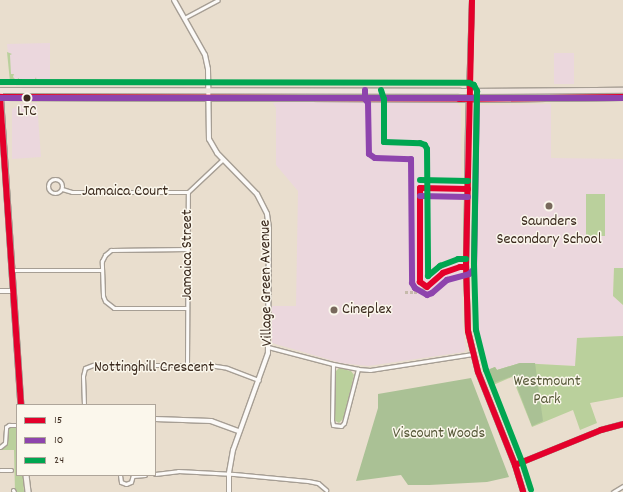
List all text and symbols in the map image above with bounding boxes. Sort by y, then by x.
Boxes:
marker: LTC [22,93,32,103]
place label: LTC [17,104,37,122]
street label: Jamaica Court [82,182,168,202]
marker: Saunders Secondary School [544,201,554,211]
street label: Jamaica Street [178,209,198,301]
place label: Saunders Secondary School [497,212,601,250]
street label: Village Green Avenue [256,220,278,346]
place label: Cineplex [342,300,391,320]
marker: Cineplex [329,305,339,315]
street label: Nottinghill Crescent [94,358,214,378]
park label: Westmount Park [513,372,581,410]
legend [16,404,156,476]
text: 15 [54,412,62,429]
park label: Viscount Woods [393,424,485,444]
text: 10 [54,432,63,449]
text: 24 [54,452,64,469]

